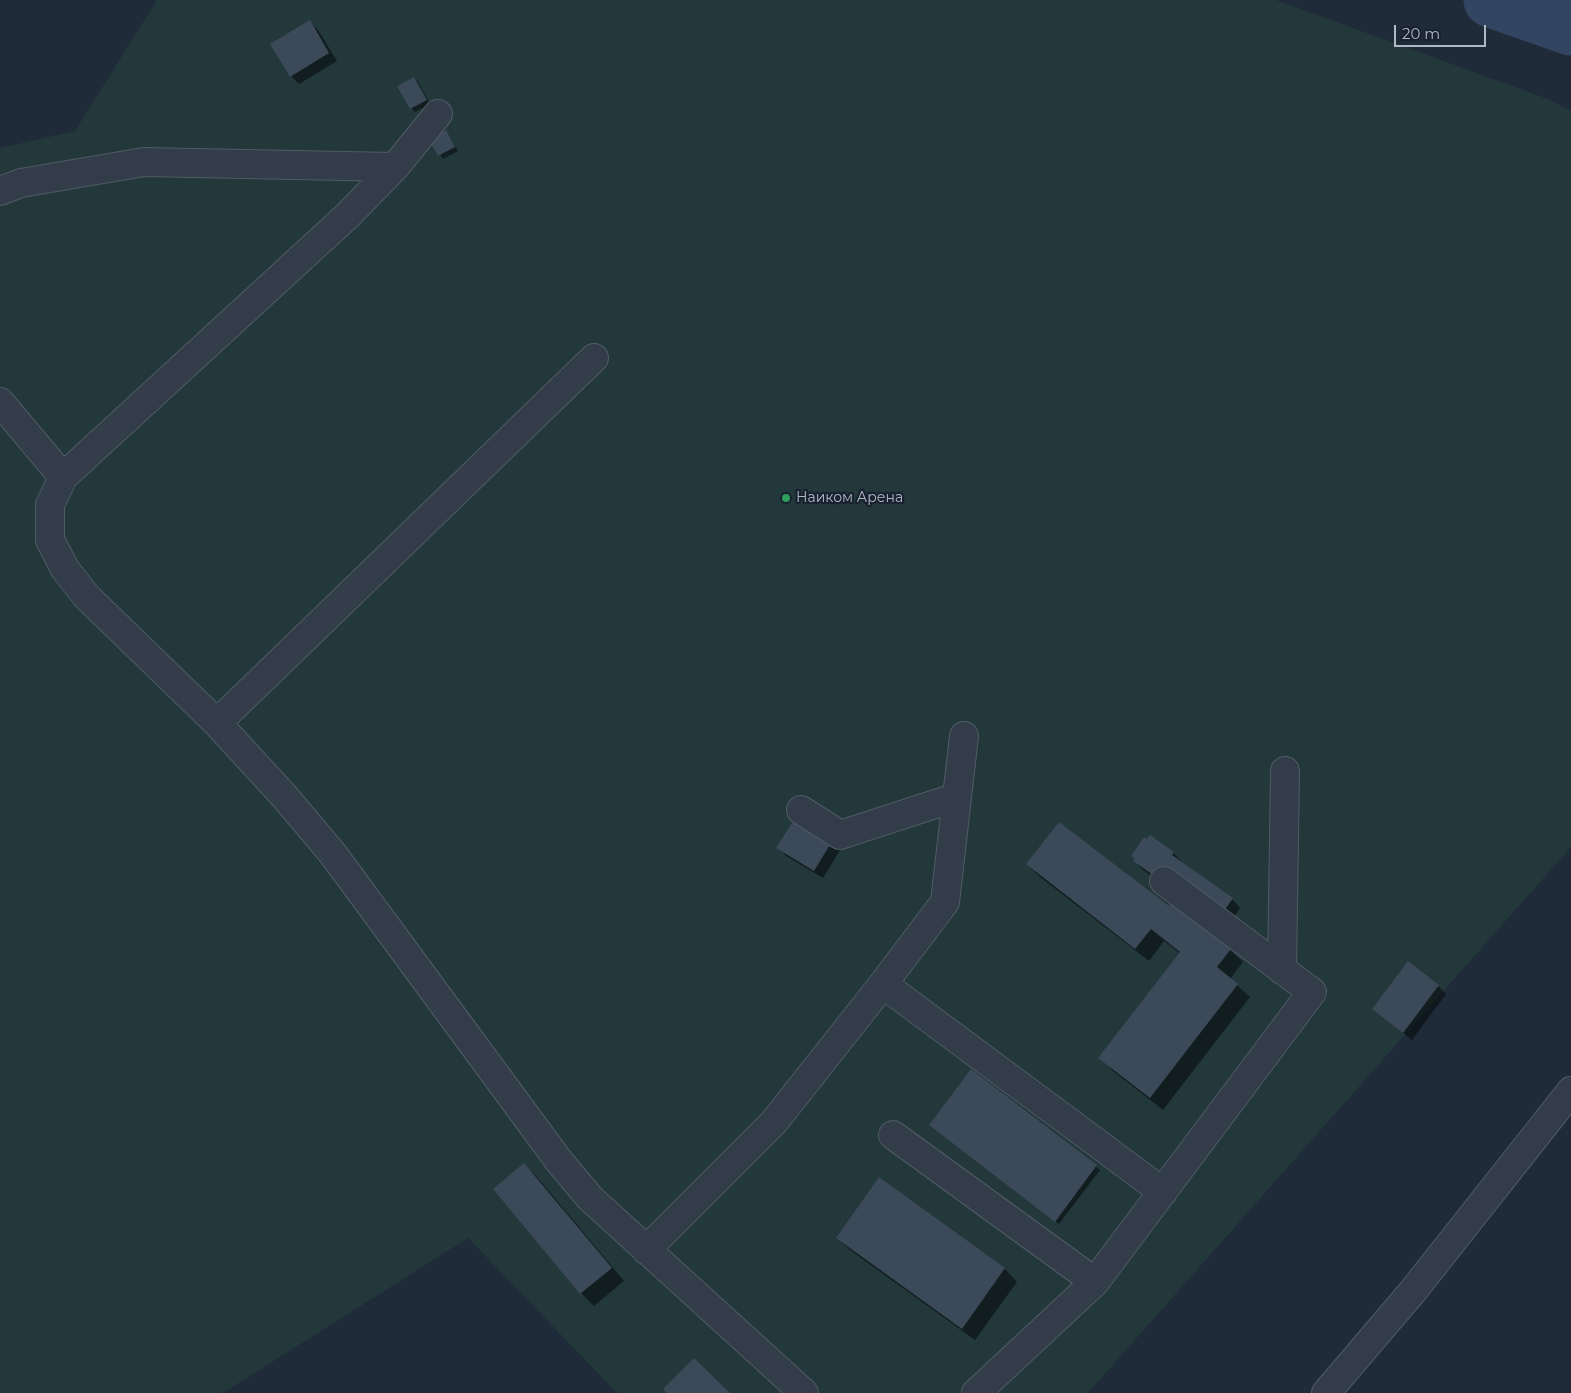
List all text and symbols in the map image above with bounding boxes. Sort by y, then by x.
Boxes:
scale bar [1396,15,1488,47]
text: 20 m [1402,24,1440,43]
place label: Наиком Арена [796,490,903,506]
marker: Наиком Арена [780,492,792,504]

